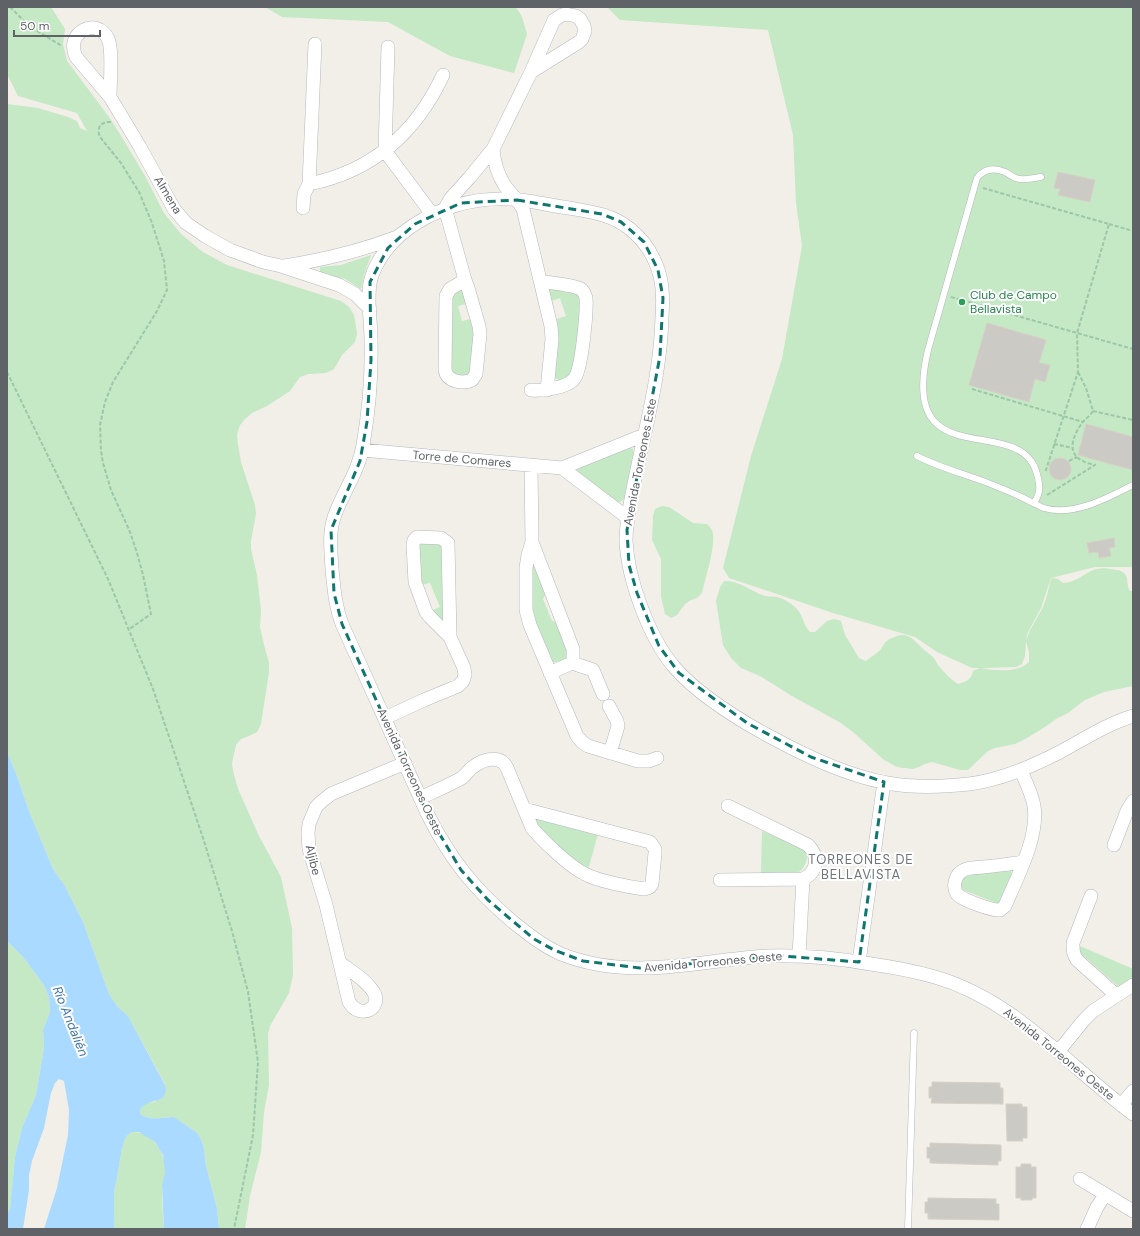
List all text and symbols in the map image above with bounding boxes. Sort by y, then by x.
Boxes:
scale bar [14,12,100,38]
text: 50 m [20,18,49,34]
street label: Almena [150,173,186,217]
place label: Club de Campo Bellavista [970,287,1057,317]
marker: Club de Campo Bellavista [957,297,967,307]
street label: Avenida Torreones Este [620,397,660,527]
street label: Torre de Comares [412,447,512,471]
street label: Avenida Torreones Oeste [373,706,447,838]
street label: Aljibe [302,843,325,877]
district label: TORREONES DE BELLAVISTA [808,851,914,883]
street label: Avenida Torreones Oeste [643,948,783,976]
water label: Río Andalién [49,984,92,1059]
street label: Avenida Torreones Oeste [1000,1004,1118,1104]

